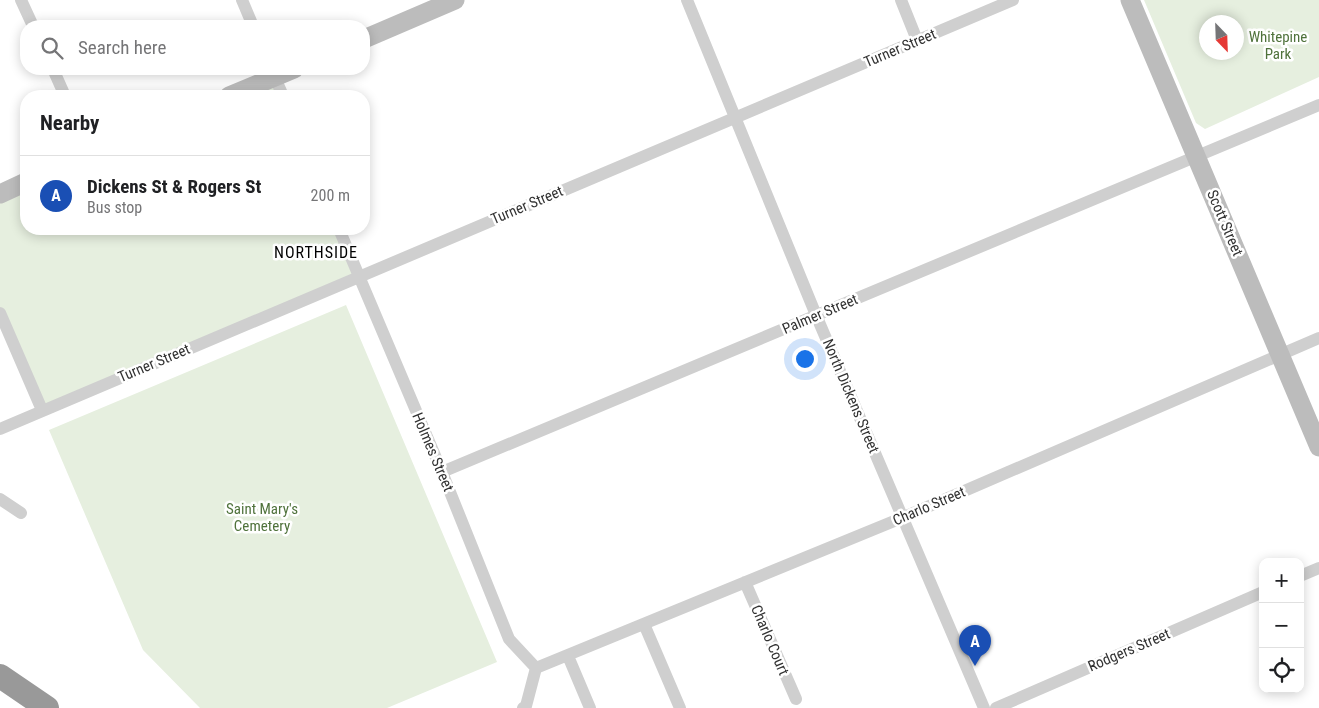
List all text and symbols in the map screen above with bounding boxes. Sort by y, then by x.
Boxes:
north arrow [1199,15,1244,60]
search box [20,20,370,75]
street label: Turner Street [861,25,939,71]
park label: Whitepine Park [1249,28,1307,63]
icon: search [38,34,66,62]
text: Search here [78,36,166,59]
text: Nearby [40,111,99,135]
text: Dickens St & Rogers St [87,175,261,198]
street label: Turner Street [488,182,566,228]
text: A [51,186,61,205]
text: 200 m [311,186,350,205]
street label: Scott Street [1203,187,1247,259]
text: Bus stop [87,198,142,217]
district label: NORTHSIDE [274,243,358,262]
street label: Palmer Street [779,290,861,338]
street label: North Dickens Street [819,336,883,456]
street label: Turner Street [115,340,193,386]
your location [792,346,818,372]
street label: Holmes Street [408,410,458,494]
street label: Charlo Street [890,483,968,529]
park label: Saint Mary's Cemetery [226,500,298,535]
map controls [1259,558,1304,693]
button: + [1259,558,1304,603]
street label: Charlo Court [747,602,793,678]
button: − [1259,603,1304,648]
pin: A [959,625,991,666]
street label: Rodgers Street [1085,625,1173,675]
button: locate [1259,648,1304,693]

